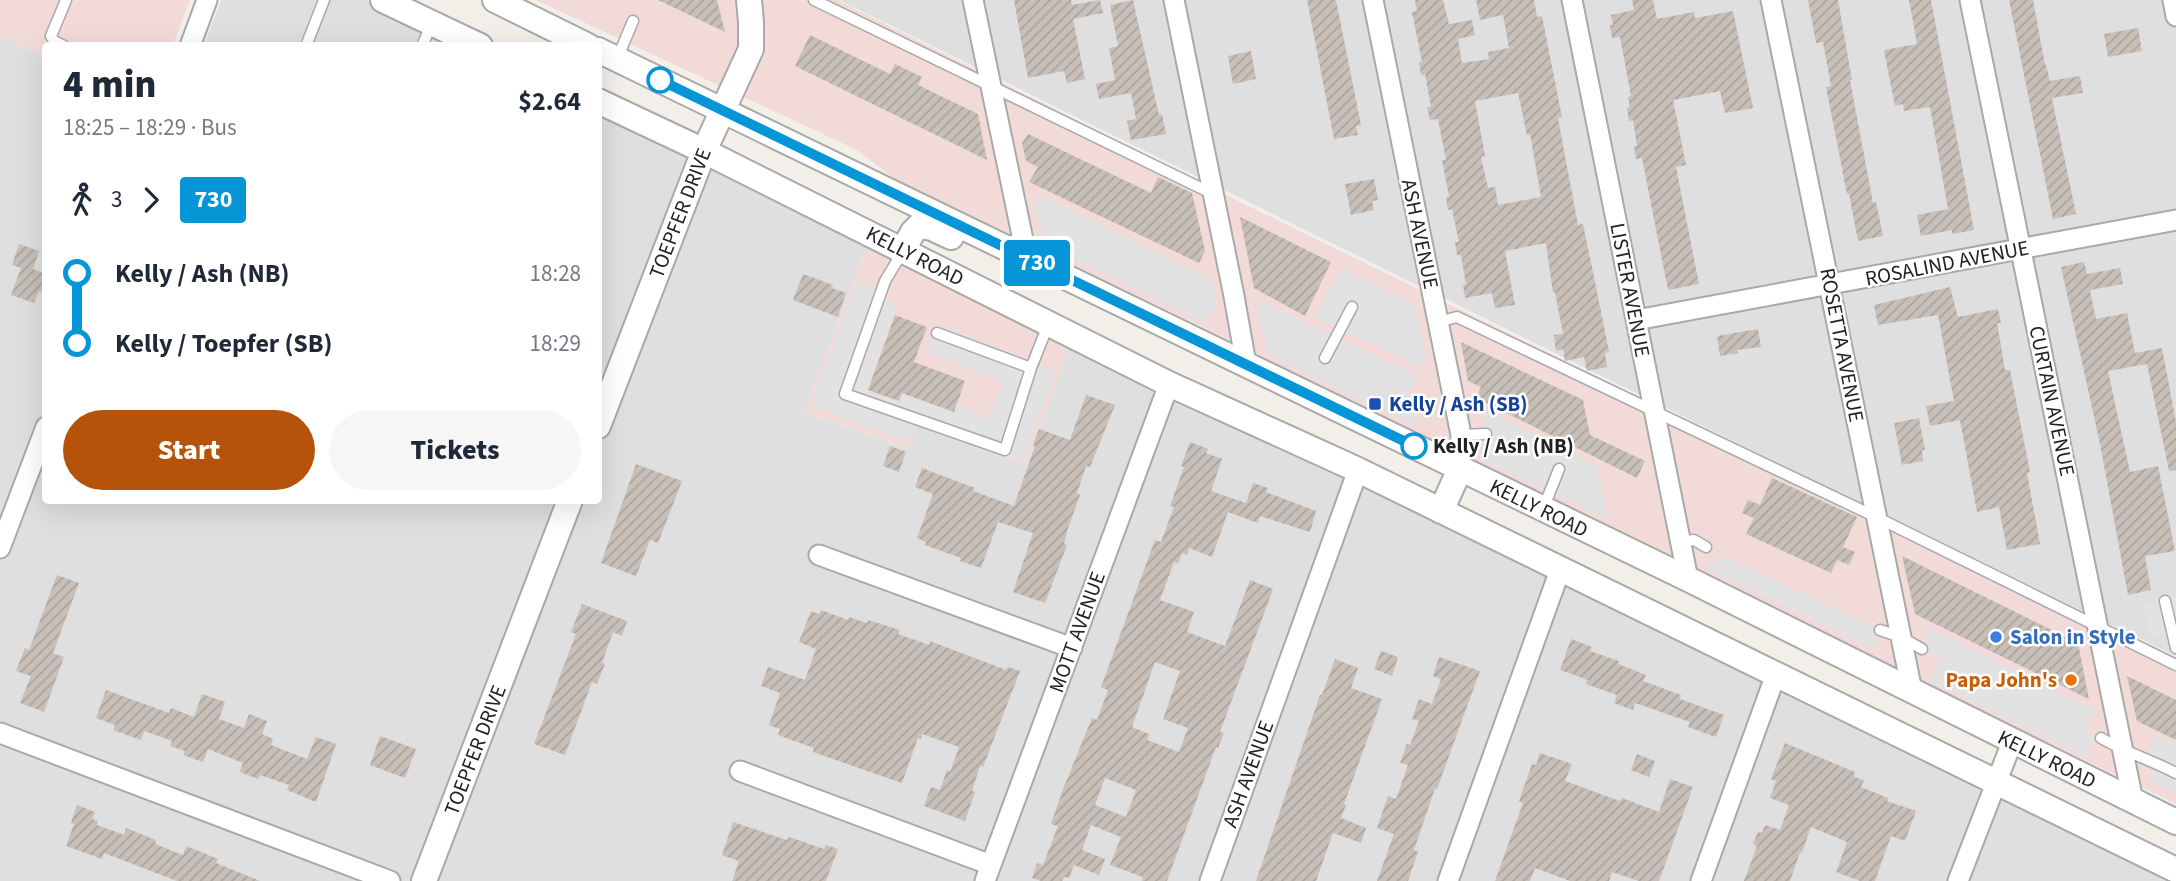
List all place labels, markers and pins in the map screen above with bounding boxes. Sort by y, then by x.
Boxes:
unlabelled marker [647,67,673,93]
place label: Kelly / Ash (SB) [1389,389,1528,419]
marker: Kelly / Ash (SB) [1367,396,1383,412]
place label: Kelly / Ash (NB) [1433,431,1574,461]
marker: Kelly / Ash (NB) [1401,433,1427,459]
place label: Salon in Style [2010,622,2136,652]
marker: Salon in Style [1988,629,2004,645]
place label: Papa John's [1946,665,2057,695]
marker: Papa John's [2063,672,2079,688]

